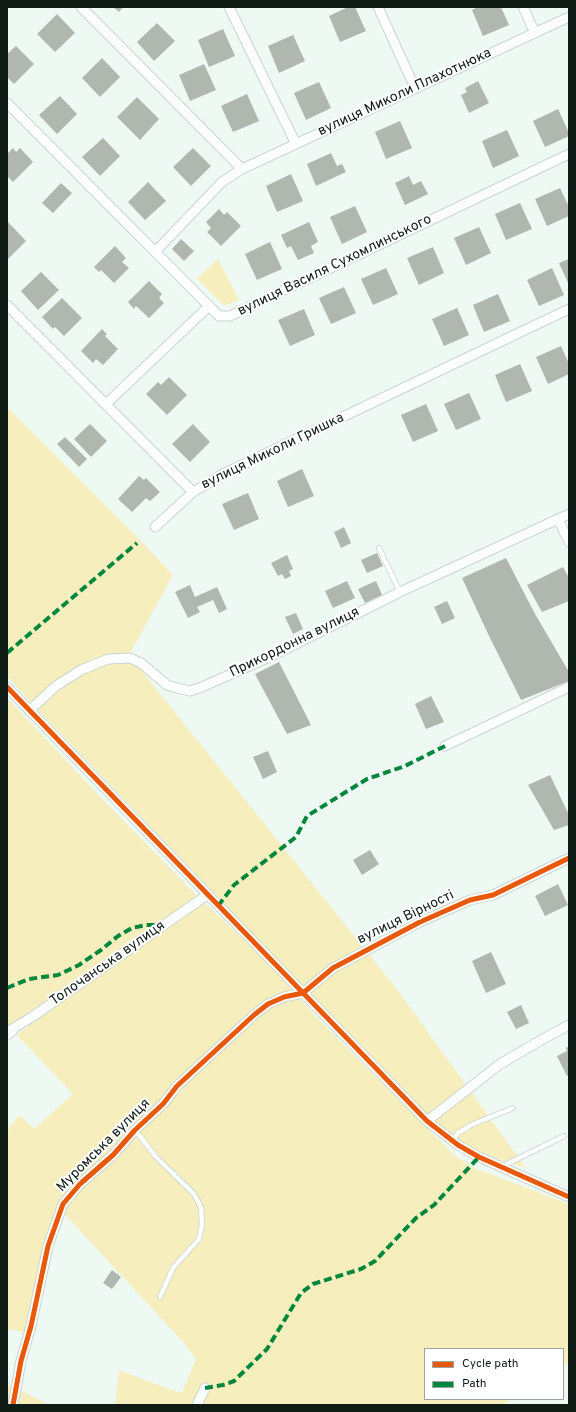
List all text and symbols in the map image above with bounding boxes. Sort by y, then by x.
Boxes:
street label: вулиця Миколи Плахотнюка [316,45,494,141]
street label: вулиця Василя Сухомлинського [235,212,435,320]
street label: вулиця Миколи Гришка [199,410,347,494]
street label: Прикордонна вулиця [227,604,363,682]
street label: вулиця Вірності [355,887,457,949]
street label: Толочанська вулиця [47,918,169,1010]
street label: Муромська вулиця [54,1096,154,1196]
legend [424,1348,564,1400]
text: Cycle path [462,1356,519,1372]
text: Path [462,1376,487,1392]

